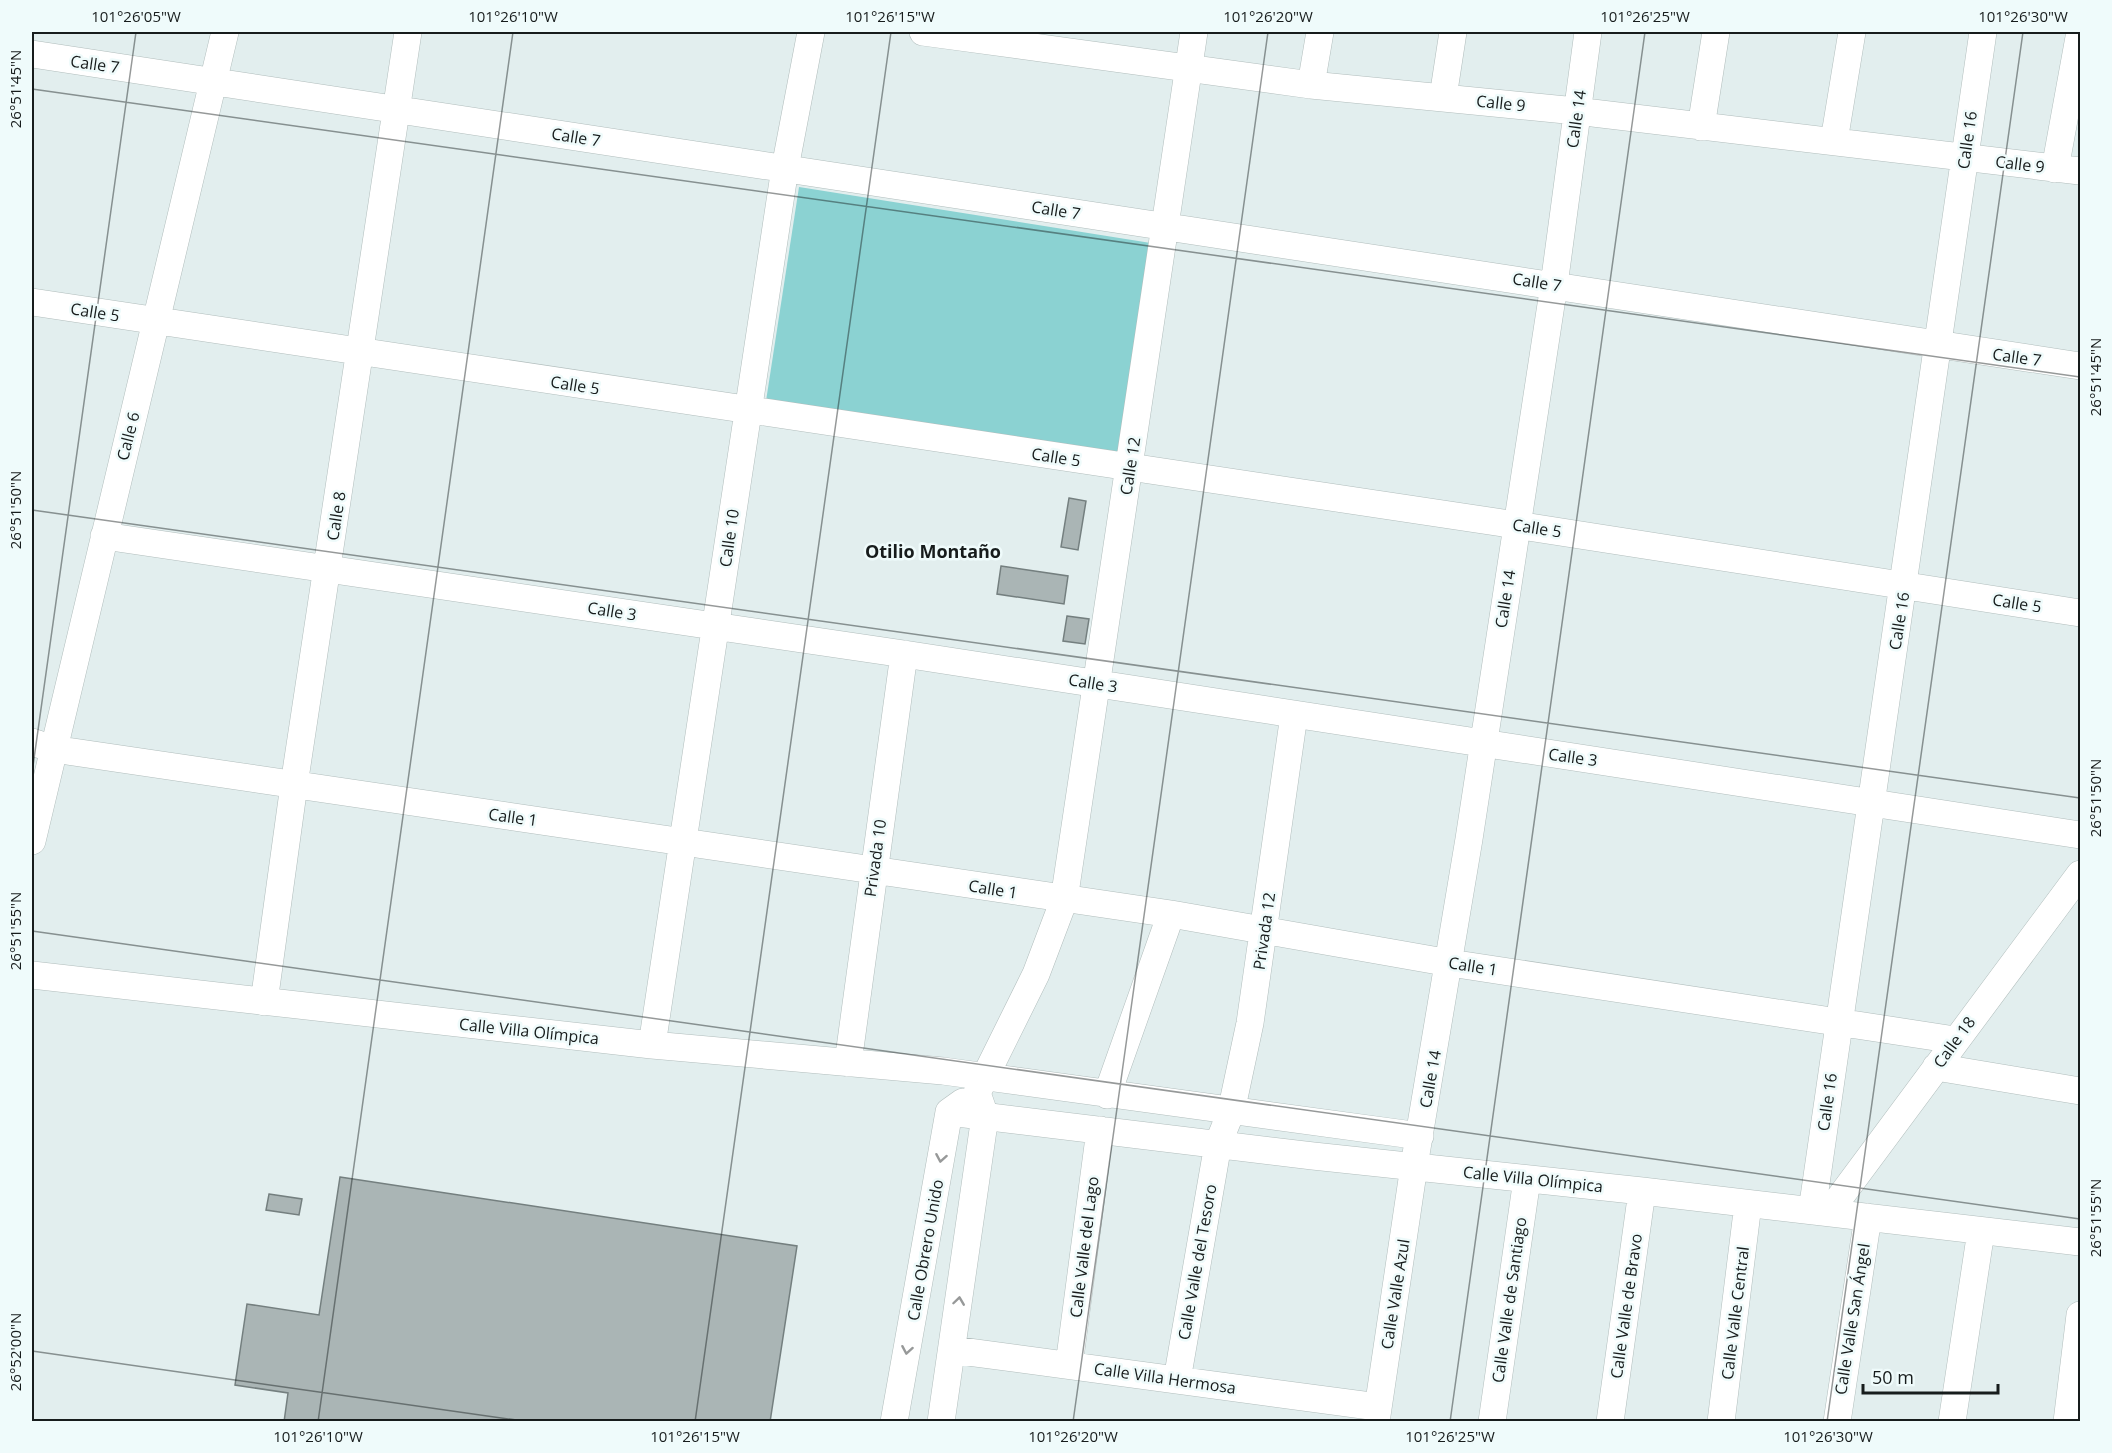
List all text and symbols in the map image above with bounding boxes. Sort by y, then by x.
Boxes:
text: 101°26'05"W [91,6,181,26]
text: 101°26'10"W [468,6,558,26]
text: 101°26'15"W [845,6,935,26]
text: 101°26'20"W [1223,6,1313,26]
text: 101°26'25"W [1600,6,1690,26]
text: 101°26'30"W [1978,6,2068,26]
text: 26°51'45"N [5,50,25,128]
street label: Calle 7 [69,50,121,78]
street label: Calle 9 [1475,89,1527,117]
street label: Calle 14 [1561,89,1591,149]
street label: Calle 16 [1952,110,1982,170]
street label: Calle 7 [550,122,602,152]
street label: Calle 9 [1994,150,2046,178]
street label: Calle 7 [1030,195,1082,225]
street label: Calle 7 [1511,267,1563,297]
street label: Calle 5 [69,297,121,327]
text: 26°51'45"N [2085,338,2105,416]
street label: Calle 7 [1991,343,2043,371]
street label: Calle 5 [549,370,601,400]
street label: Calle 6 [111,409,145,463]
street label: Calle 12 [1115,435,1145,497]
street label: Calle 5 [1030,442,1082,472]
text: 26°51'50"N [5,471,25,549]
street label: Calle 8 [321,490,351,542]
street label: Calle 10 [714,508,744,568]
street label: Calle 5 [1511,513,1563,543]
district label: Otilio Montaño [865,539,1001,563]
street label: Calle 14 [1490,568,1520,630]
street label: Calle 5 [1991,588,2043,618]
street label: Calle 16 [1884,590,1914,652]
street label: Calle 3 [586,596,638,626]
street label: Calle 3 [1067,668,1119,698]
street label: Calle 3 [1547,743,1599,771]
text: 26°51'50"N [2085,759,2105,837]
street label: Calle 1 [487,803,539,831]
street label: Privada 10 [859,818,891,898]
street label: Calle 1 [967,874,1019,904]
street label: Privada 12 [1248,891,1280,971]
text: 26°51'55"N [5,892,25,970]
street label: Calle 1 [1447,951,1499,981]
street label: Calle 18 [1928,1012,1980,1072]
street label: Calle Villa Olímpica [458,1013,600,1049]
street label: Calle 14 [1414,1048,1446,1110]
street label: Calle 16 [1812,1072,1842,1132]
one-way arrow [935,1152,948,1162]
street label: Calle Villa Olímpica [1462,1161,1604,1197]
street label: Calle Valle del Lago [1064,1175,1104,1319]
street label: Calle Obrero Unido [902,1178,948,1322]
text: 26°51'55"N [2085,1179,2105,1257]
street label: Calle Valle del Tesoro [1172,1182,1222,1342]
street label: Calle Valle de Santiago [1486,1216,1532,1384]
street label: Calle Valle de Bravo [1605,1232,1647,1380]
street label: Calle Valle Azul [1375,1237,1415,1351]
street label: Calle Valle San Ángel [1829,1242,1875,1396]
street label: Calle Valle Central [1716,1245,1754,1381]
one-way arrow [953,1297,965,1306]
text: 26°52'00"N [5,1313,25,1391]
one-way arrow [901,1344,914,1354]
street label: Calle Villa Hermosa [1093,1357,1237,1399]
scale bar [1863,1357,1998,1395]
text: 50 m [1872,1365,1914,1389]
text: 101°26'10"W [273,1426,363,1446]
text: 101°26'15"W [650,1426,740,1446]
text: 101°26'20"W [1028,1426,1118,1446]
text: 101°26'25"W [1405,1426,1495,1446]
text: 101°26'30"W [1783,1426,1873,1446]

